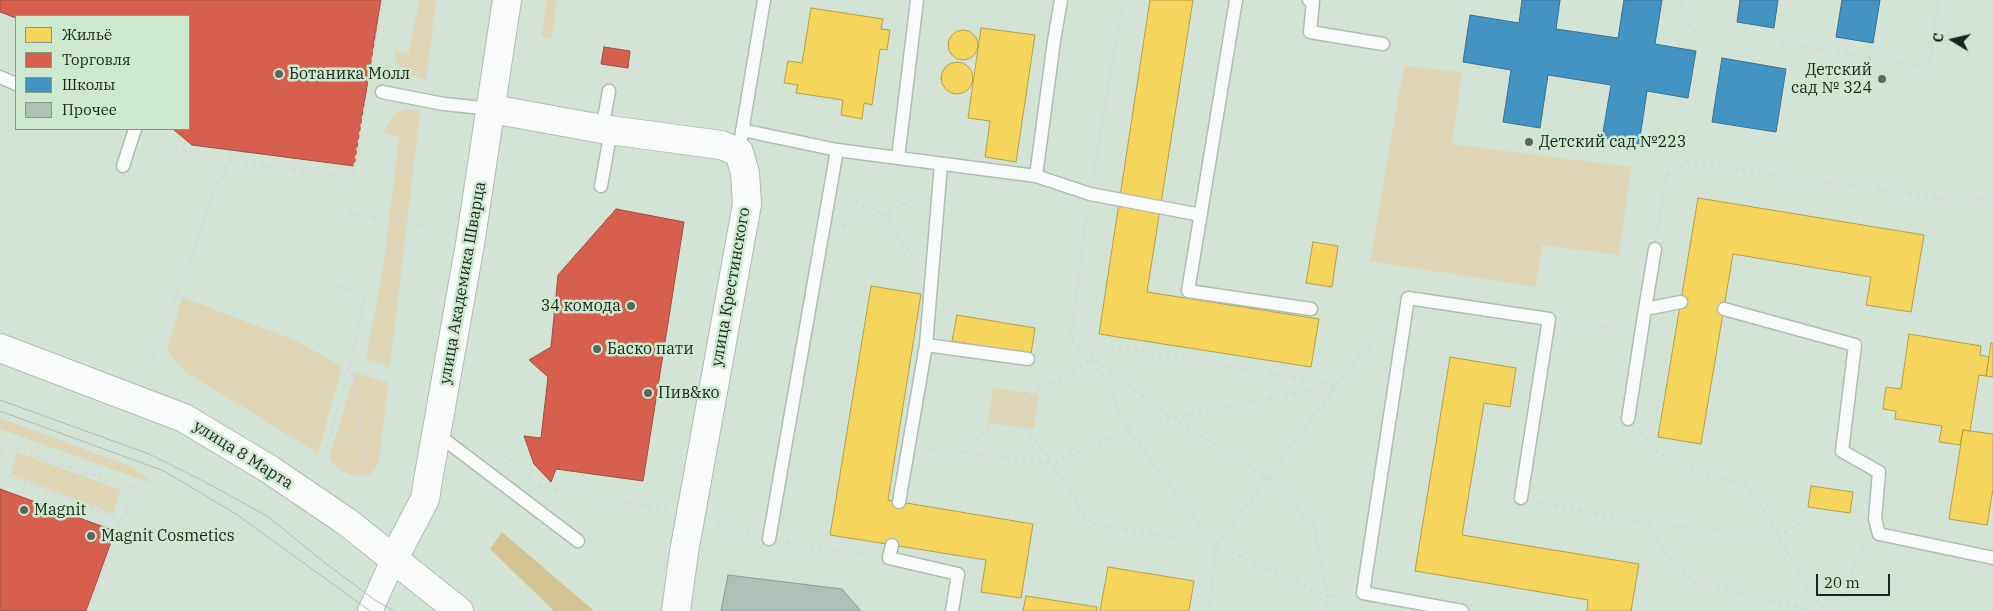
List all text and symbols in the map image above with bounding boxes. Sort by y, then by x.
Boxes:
legend [15,15,190,130]
north arrow [1928,15,1978,65]
text: Жильё [62,25,112,44]
text: С [1929,32,1948,44]
text: Торговля [62,50,131,69]
place label: Детский сад № 324 [1791,60,1872,98]
place label: Ботаника Молл [289,64,410,84]
marker: Ботаника Молл [273,68,285,80]
marker: Детский сад № 324 [1876,73,1888,85]
text: Школы [62,75,115,94]
text: Прочее [62,100,117,119]
place label: Детский сад №223 [1539,132,1686,152]
marker: Детский сад №223 [1523,136,1535,148]
street label: улица Академика Шварца [436,180,490,386]
street label: улица Крестинского [708,206,754,368]
place label: 34 комода [541,296,621,316]
marker: 34 комода [625,300,637,312]
place label: Баско пати [607,339,694,359]
marker: Баско пати [591,343,603,355]
place label: Пив&ко [658,383,720,403]
marker: Пив&ко [642,387,654,399]
street label: улица 8 Марта [190,417,296,493]
place label: Magnit [34,500,86,520]
marker: Magnit [18,504,30,516]
place label: Magnit Cosmetics [101,526,235,546]
marker: Magnit Cosmetics [85,530,97,542]
scale bar [1818,564,1892,596]
text: 20 m [1824,573,1860,592]

